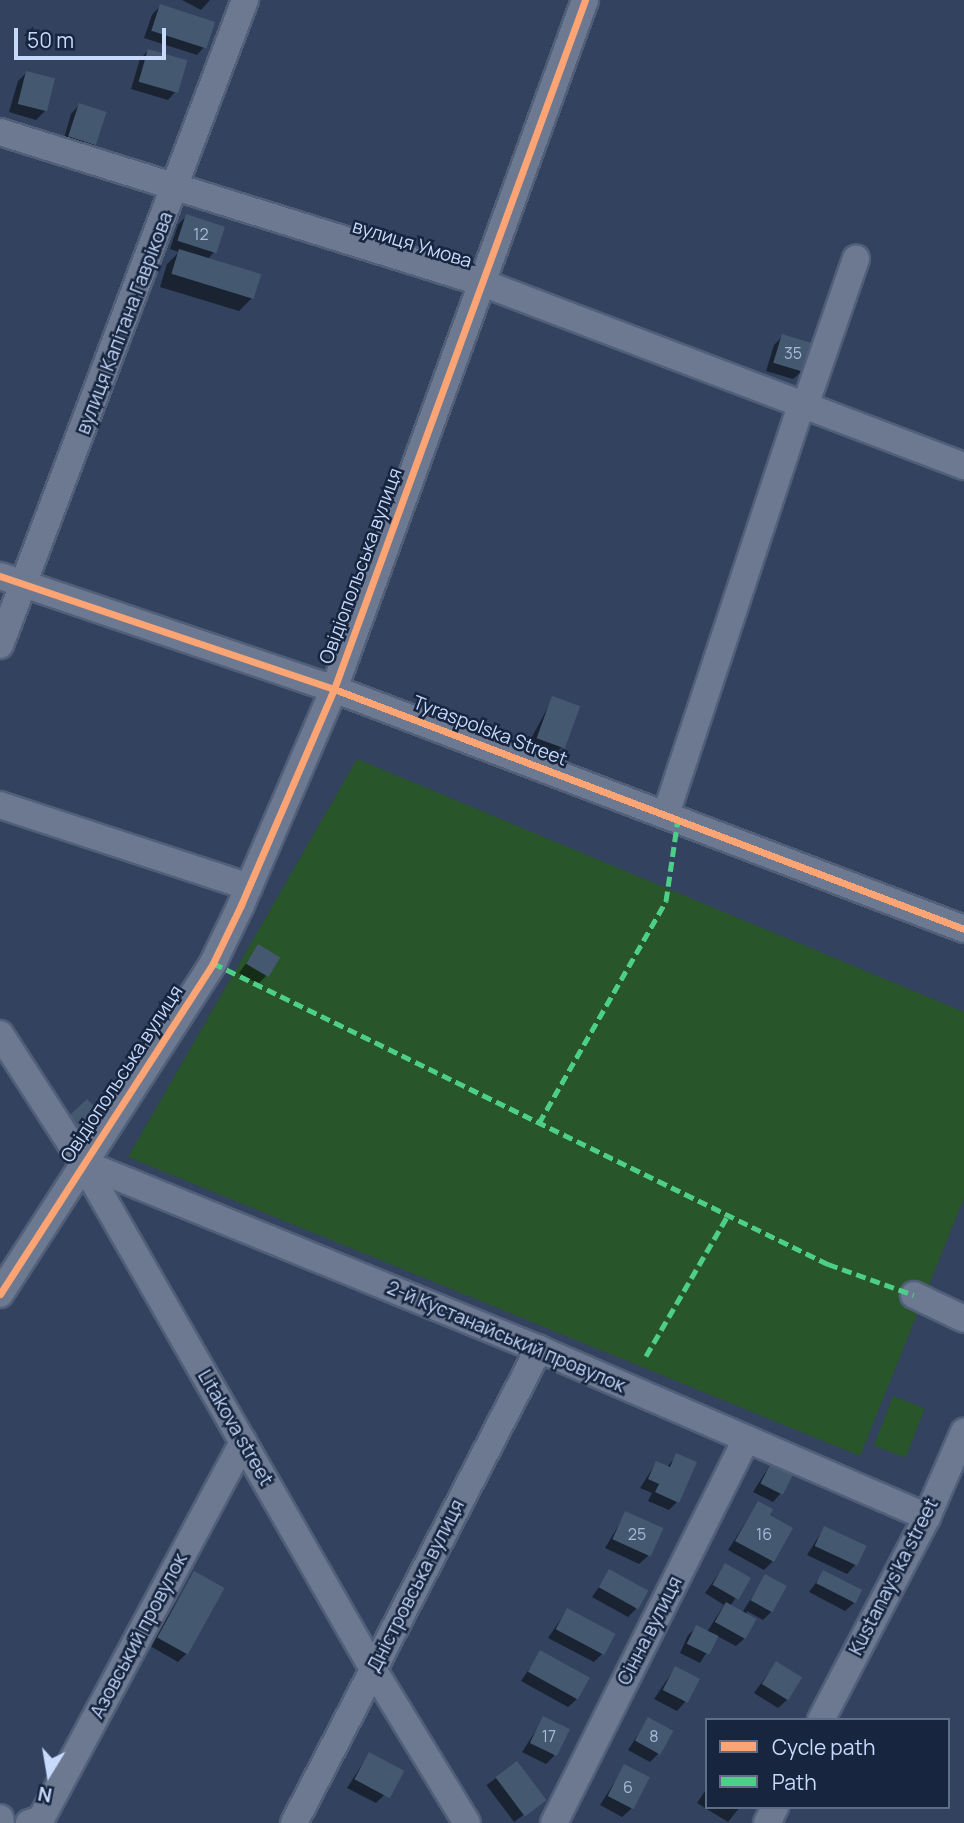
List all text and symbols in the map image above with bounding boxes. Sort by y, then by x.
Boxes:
scale bar [18,14,170,58]
text: 50 m [27,26,74,54]
street label: вулиця Капітана Гаврікова [72,209,178,437]
street label: вулиця Умова [350,215,474,273]
house number: 12 [193,224,209,244]
house number: 35 [784,343,802,363]
street label: Овідіопольська вулиця [315,465,407,667]
street label: Tyraspolska Street [410,691,570,771]
street label: Овідіопольська вулиця [56,981,188,1167]
street label: 2-й Кустанайський провулок [384,1276,628,1398]
street label: Litakova street [193,1366,277,1490]
street label: Kustanays'ka street [845,1495,943,1659]
street label: Дністровська вулиця [363,1496,469,1676]
house number: 25 [628,1524,646,1544]
house number: 16 [756,1524,772,1544]
street label: Азовський провулок [86,1550,192,1722]
street label: Сінна вулиця [613,1573,687,1689]
legend [705,1718,950,1809]
house number: 17 [542,1726,556,1746]
house number: 8 [649,1726,659,1746]
text: Cycle path [772,1733,875,1761]
north arrow [14,1739,84,1809]
text: Path [772,1768,817,1796]
house number: 6 [623,1777,633,1797]
text: N [36,1781,54,1809]

